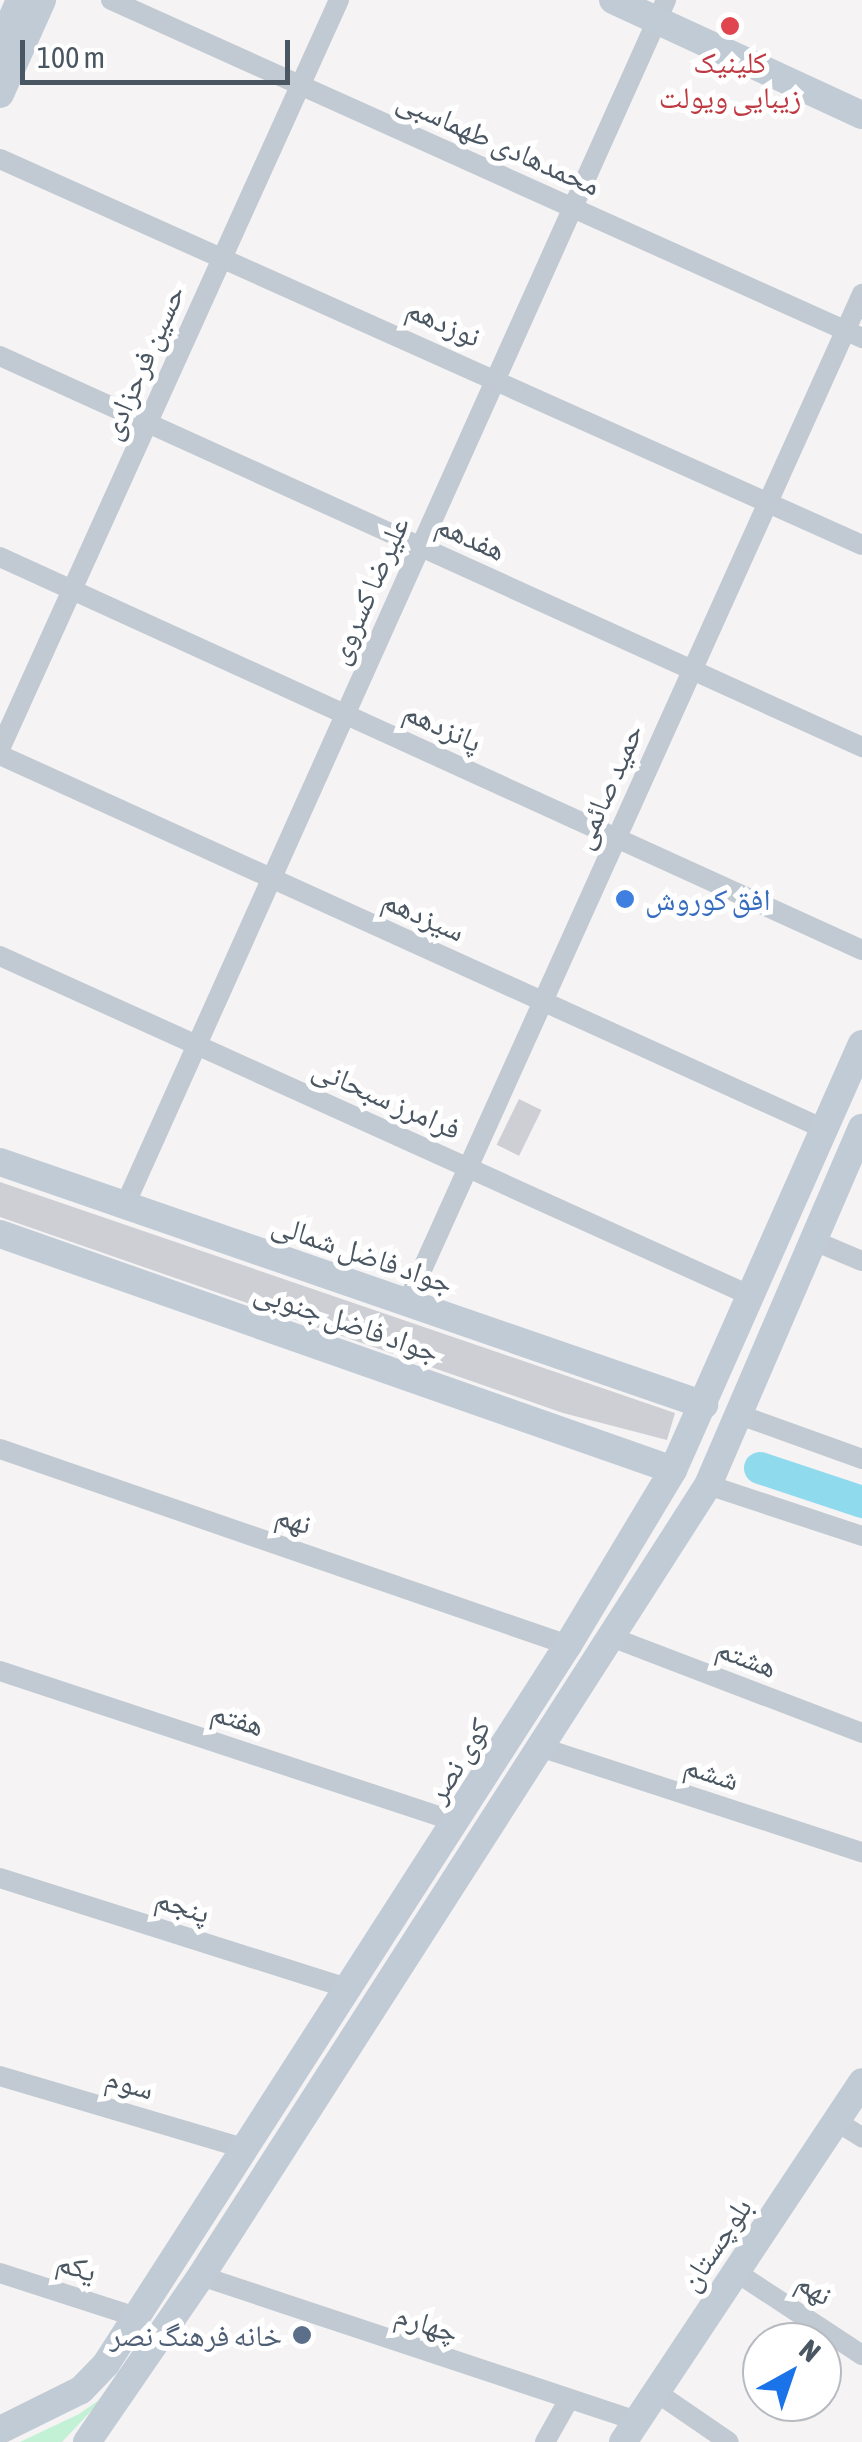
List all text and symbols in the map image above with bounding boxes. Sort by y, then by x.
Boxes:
marker: کلینیک زیبایی ویولت [717,13,743,39]
scale bar [25,20,295,82]
text: 100 m [37,40,105,74]
place label: کلینیک زیبایی ویولت [659,44,801,114]
street label: محمدهادی طهماسبی [392,81,606,203]
street label: حسین فرحزادی [92,279,192,445]
street label: نوزدهم [401,290,487,354]
street label: هفدهم [431,506,511,568]
street label: علیرضا کسروی [319,511,417,669]
street label: پانزدهم [398,692,488,760]
street label: حمید صائمی [564,718,650,854]
street label: سیزدهم [377,881,471,949]
place label: افق کوروش [645,881,771,917]
marker: افق کوروش [614,888,636,910]
street label: فرامرز سبحانی [307,1049,467,1147]
street label: جواد فاضل شمالی [268,1205,458,1301]
street label: جواد فاضل جنوبی [250,1273,444,1369]
street label: نهم [271,1496,317,1542]
street label: هشتم [712,1629,782,1685]
street label: هفتم [207,1693,269,1743]
street label: کوی نصر [418,1711,498,1809]
street label: ششم [680,1746,744,1798]
street label: پنجم [151,1879,215,1931]
street label: سوم [102,2059,158,2107]
street label: بلوچستان [671,2191,759,2297]
street label: یکم [52,2243,102,2289]
street label: نهم [790,2263,840,2313]
street label: چهارم [391,2296,463,2350]
place label: خانه فرهنگ نصر [110,2317,282,2353]
north arrow [742,2322,842,2422]
marker: خانه فرهنگ نصر [291,2324,313,2346]
text: N [793,2333,827,2368]

